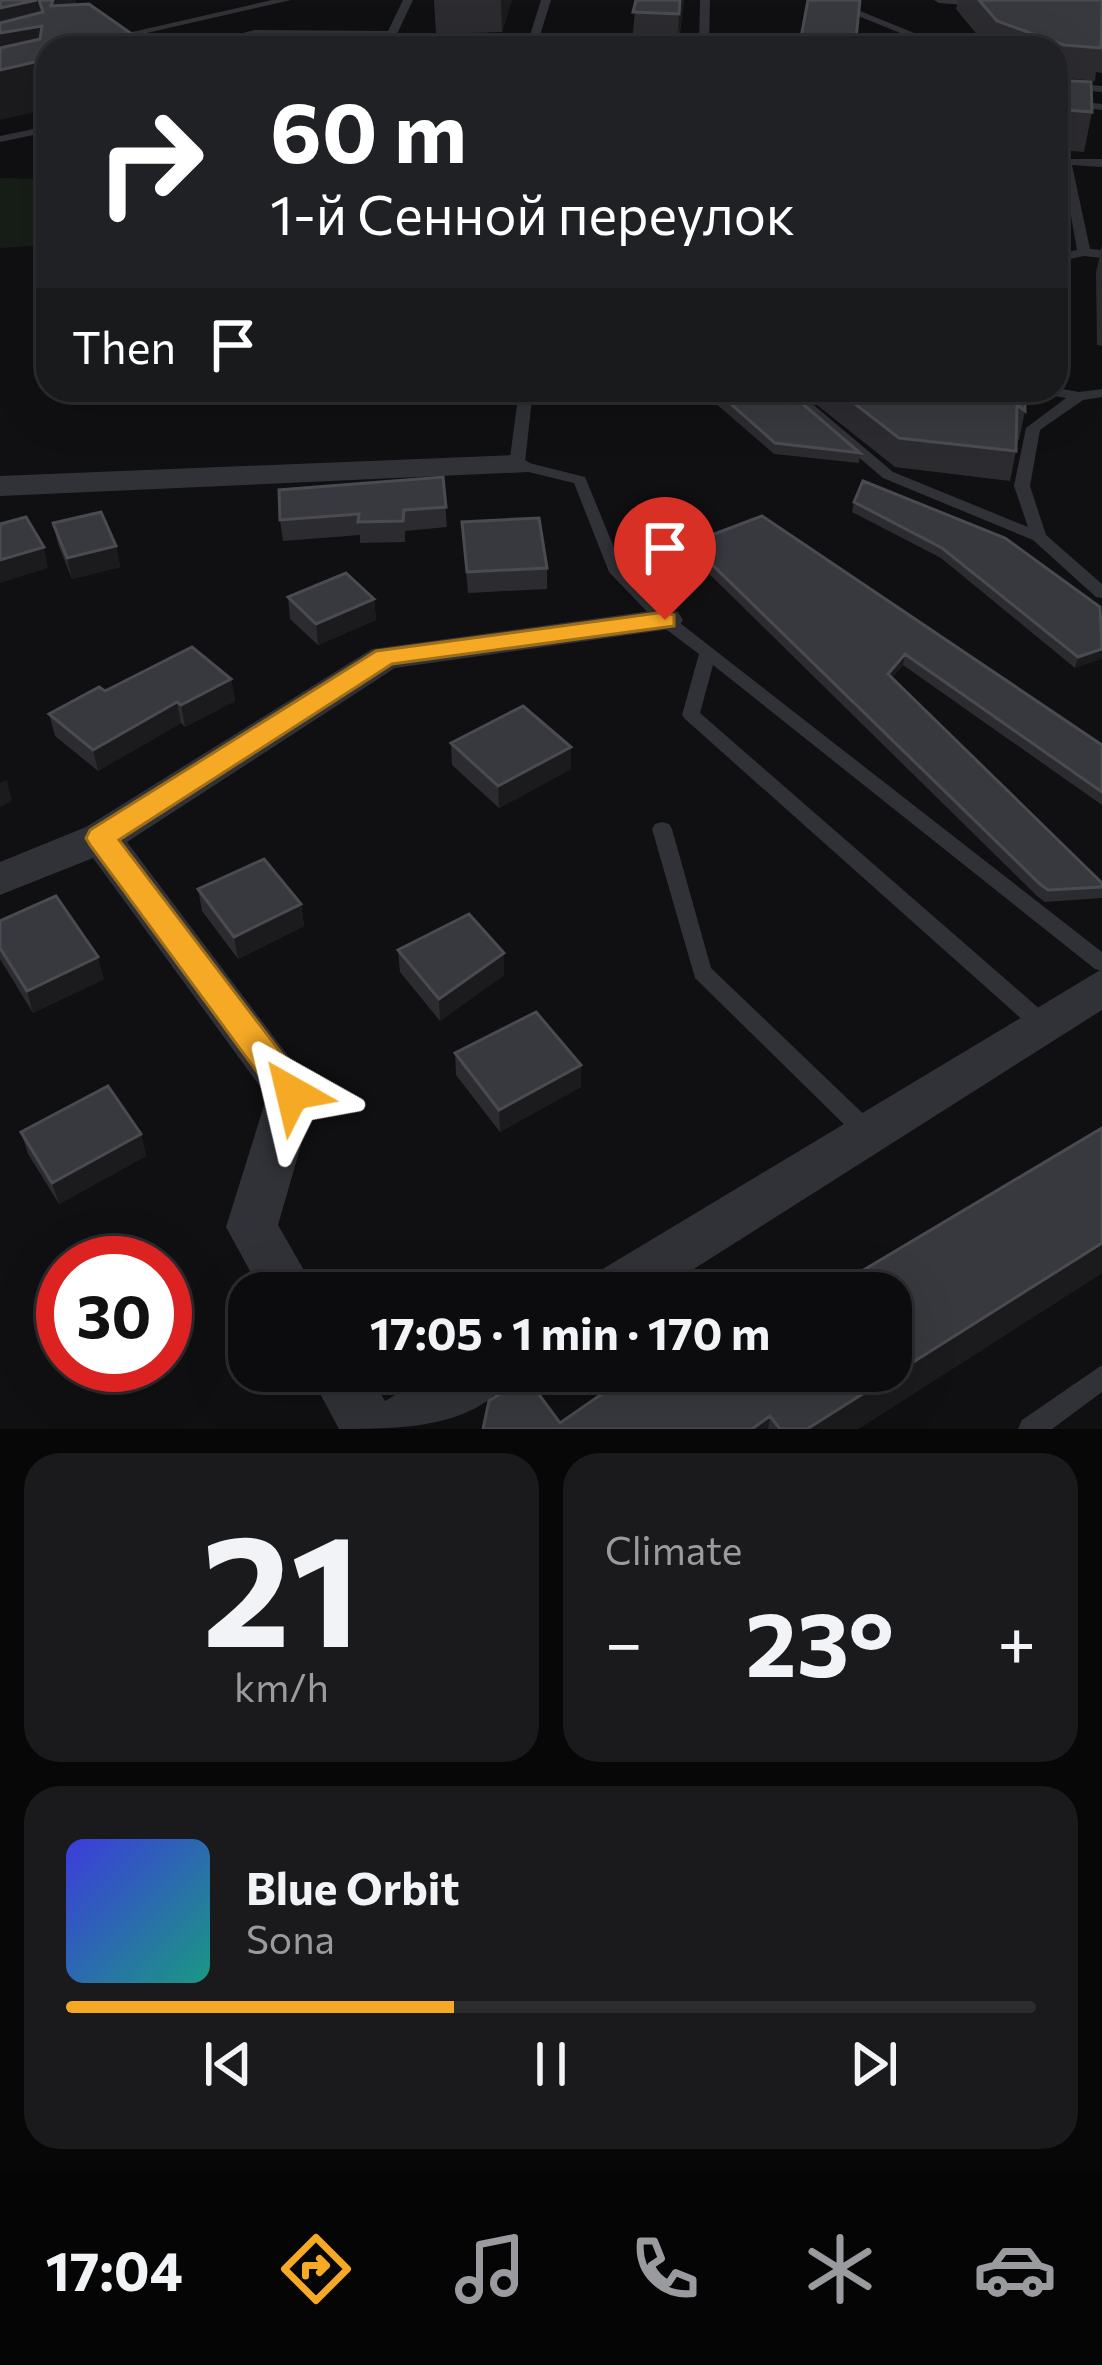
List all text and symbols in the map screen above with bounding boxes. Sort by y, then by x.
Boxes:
text: 60 m [270,78,467,180]
icon: right [72,84,228,240]
text: 1-й Сенной переулок [270,180,795,246]
icon: arrive [200,312,266,378]
text: Then [72,318,176,373]
pin [614,497,716,620]
icon: arrive [632,515,698,581]
position arrow [229,1030,355,1156]
speed limit sign: 30 [36,1236,192,1392]
text: 17:05 · 1 min · 170 m [370,1304,770,1359]
text: 21 [202,1488,361,1679]
text: Climate [605,1525,742,1573]
text: 23° [746,1585,894,1696]
text: − [605,1600,643,1681]
text: + [997,1600,1036,1681]
text: km/h [234,1662,329,1710]
text: Blue Orbit [246,1859,459,1914]
text: Sona [246,1914,335,1962]
icon: previous [195,2031,261,2097]
icon: pause [518,2031,584,2097]
icon: next [841,2031,907,2097]
icon: directions [274,2227,358,2311]
icon: music [448,2227,532,2311]
icon: phone [623,2227,707,2311]
icon: climate [798,2227,882,2311]
icon: car [973,2227,1057,2311]
text: 17:04 [45,2236,183,2302]

